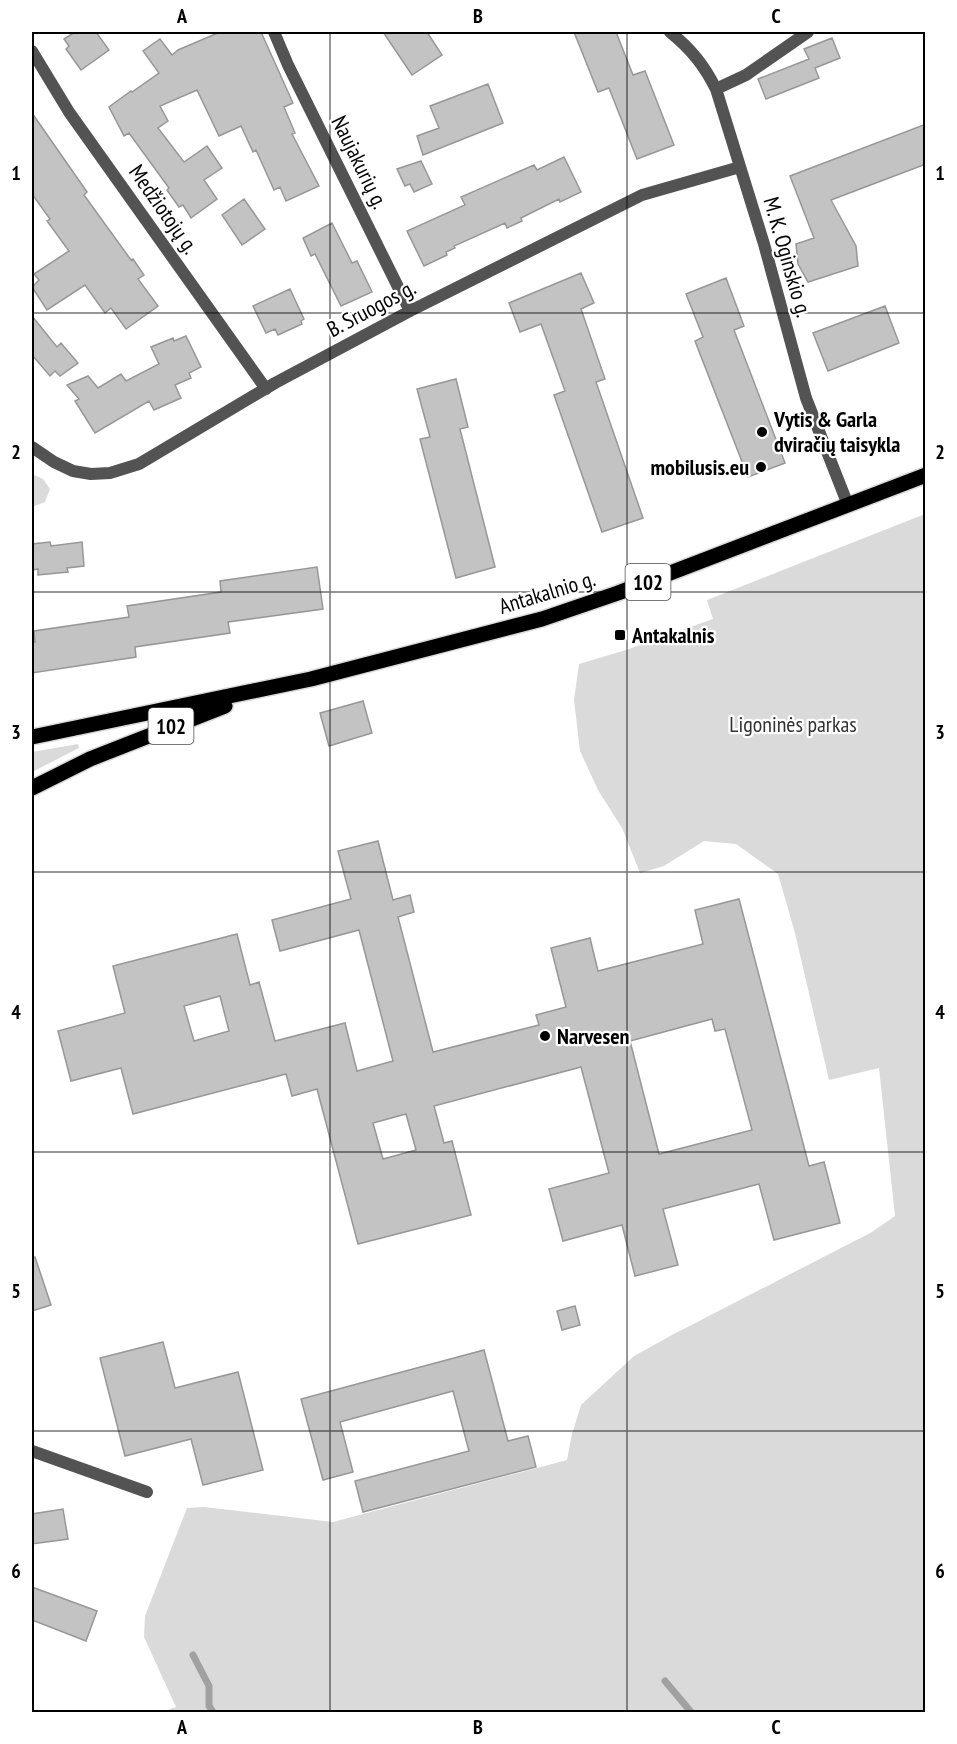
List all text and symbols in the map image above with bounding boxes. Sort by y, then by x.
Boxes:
text: A [176,3,188,29]
text: B [473,3,483,29]
text: C [771,3,781,29]
street label: Naujakurių g. [325,111,395,213]
street label: Medžiotojų g. [123,159,205,259]
text: 1 [11,160,21,186]
text: 1 [935,160,945,186]
street label: M. K. Oginskio g. [758,194,818,320]
street label: B. Sruogos g. [322,273,420,343]
place label: Vytis & Garla dviračių taisykla [773,405,900,458]
marker: Vytis & Garla dviračių taisykla [755,425,769,439]
text: 2 [11,439,21,465]
text: 2 [935,439,945,465]
place label: mobilusis.eu [651,453,749,481]
marker: mobilusis.eu [754,460,768,474]
street label: Antakalnio g. [495,564,599,620]
road number: 102 [626,564,670,600]
place label: Antakalnis [631,621,715,649]
marker: Antakalnis [613,628,627,642]
road number: 102 [148,708,194,744]
park label: Ligoninės parkas [729,710,857,738]
text: 3 [11,719,21,745]
text: 3 [935,719,945,745]
text: 4 [11,999,21,1025]
text: 4 [935,999,945,1025]
place label: Narvesen [557,1022,630,1050]
marker: Narvesen [538,1029,552,1043]
text: 5 [11,1278,21,1304]
text: 5 [935,1278,945,1304]
text: 6 [11,1558,21,1584]
text: 6 [935,1558,945,1584]
text: A [176,1714,188,1740]
text: B [473,1714,483,1740]
text: C [771,1714,781,1740]

